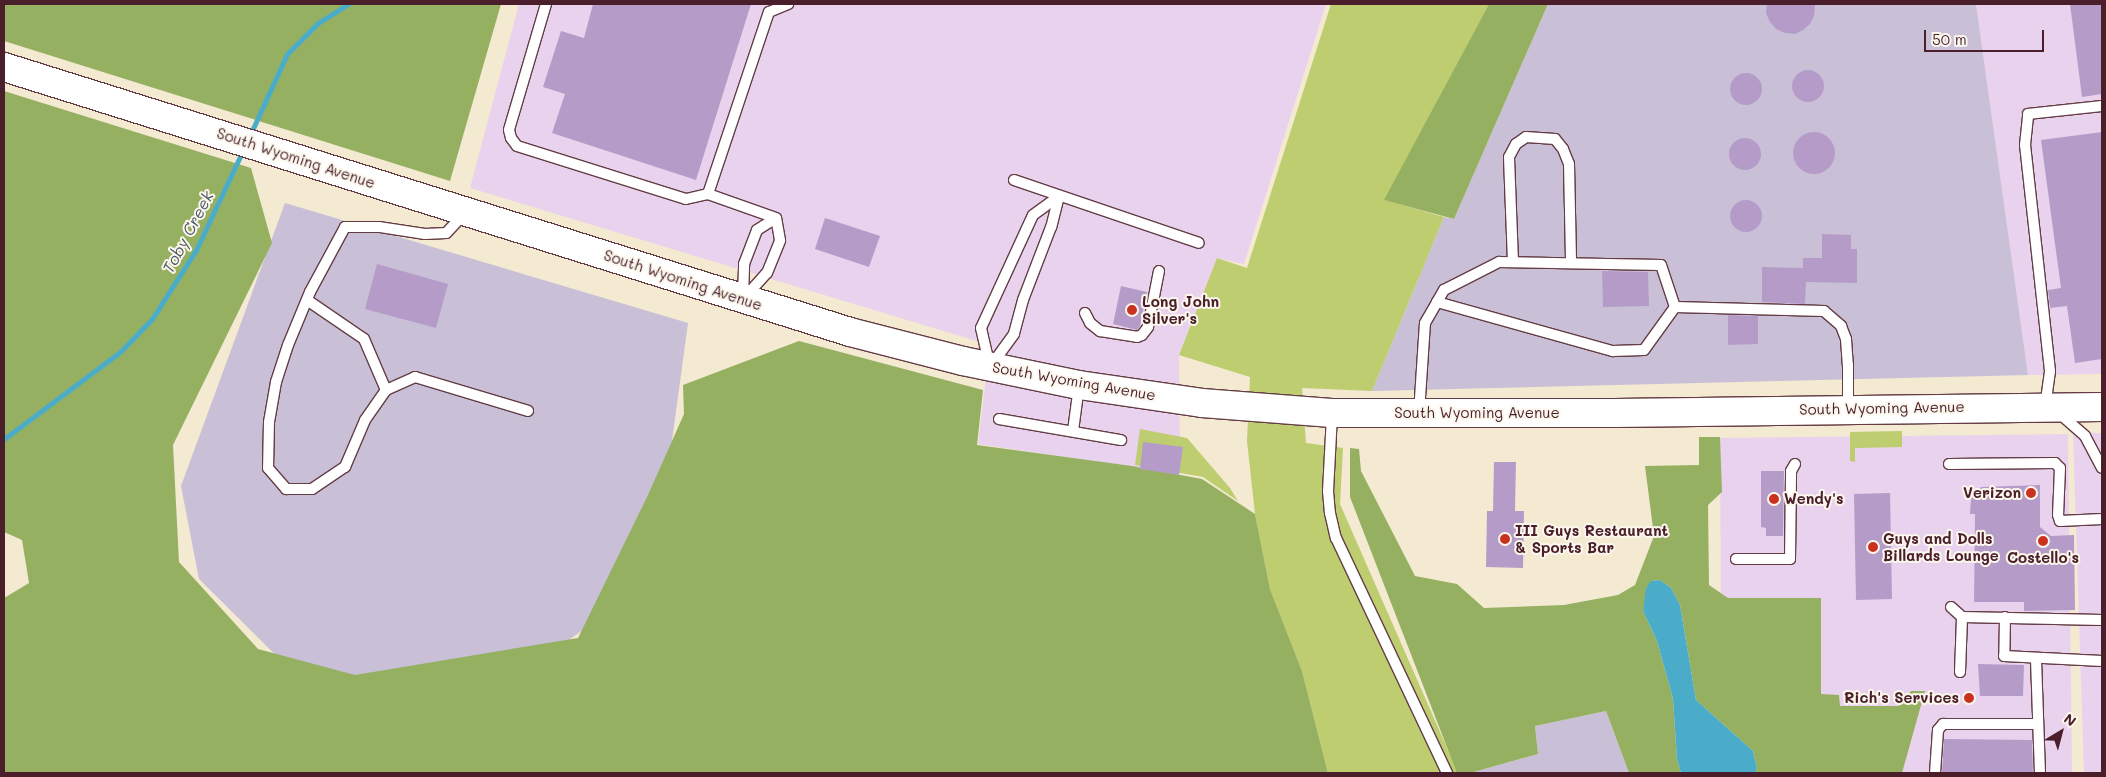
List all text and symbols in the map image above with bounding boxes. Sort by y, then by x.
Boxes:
scale bar [1926,20,2046,52]
text: 50 m [1932,29,1967,49]
street label: South Wyoming Avenue [214,124,378,192]
water label: Toby Creek [158,188,218,276]
street label: South Wyoming Avenue [601,246,765,314]
place label: Long John Silver's [1142,292,1219,327]
marker: Long John Silver's [1126,304,1138,316]
street label: South Wyoming Avenue [991,358,1157,404]
street label: South Wyoming Avenue [1799,398,1965,418]
street label: South Wyoming Avenue [1394,404,1560,422]
place label: Verizon [1963,484,2021,502]
marker: Verizon [2025,487,2037,499]
place label: Wendy's [1784,490,1844,508]
marker: Wendy's [1768,493,1780,505]
place label: III Guys Restaurant & Sports Bar [1515,521,1668,556]
place label: Guys and Dolls Billards Lounge [1883,529,1999,564]
marker: III Guys Restaurant & Sports Bar [1499,533,1511,545]
marker: Costello's [2037,535,2049,547]
marker: Guys and Dolls Billards Lounge [1867,541,1879,553]
place label: Costello's [2007,549,2079,567]
place label: Rich's Services [1844,689,1959,707]
marker: Rich's Services [1963,692,1975,704]
north arrow [2036,707,2086,757]
text: N [2060,709,2080,730]

